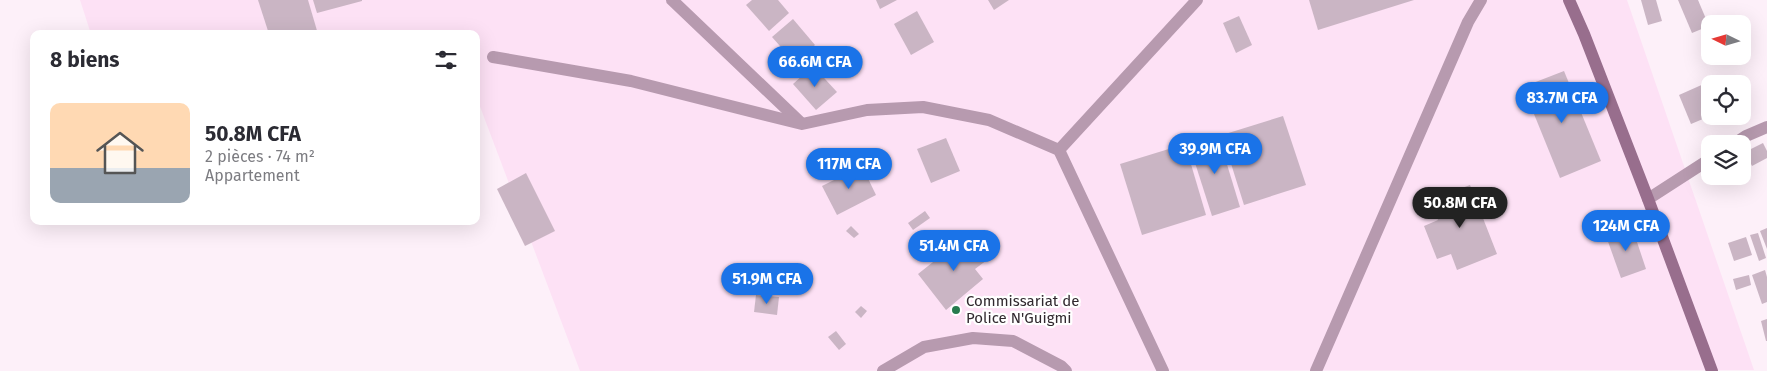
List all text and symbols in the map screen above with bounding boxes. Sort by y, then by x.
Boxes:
north arrow [1701,15,1751,65]
map controls [1701,15,1751,185]
icon: filters [432,46,460,74]
pin: 66.6M CFA [758,46,872,88]
text: 8 biens [50,47,120,73]
text: 66.6M CFA [779,52,851,71]
button: locate [1701,75,1751,125]
pin: 83.7M CFA [1505,82,1619,124]
text: 83.7M CFA [1527,88,1597,107]
text: 50.8M CFA [205,121,301,147]
icon: home [90,123,150,183]
pin: 39.9M CFA [1158,132,1272,175]
button: layers [1701,135,1751,185]
text: 39.9M CFA [1179,139,1251,158]
text: 2 pièces · 74 m² [205,147,315,166]
pin: 117M CFA [797,148,901,190]
text: 117M CFA [817,154,881,173]
text: Appartement [205,166,300,185]
pin: 50.8M CFA [1403,186,1517,229]
text: 50.8M CFA [1423,193,1497,212]
pin: 124M CFA [1574,210,1678,252]
text: 124M CFA [1593,216,1659,235]
pin: 51.4M CFA [897,230,1011,272]
text: 51.4M CFA [919,236,989,255]
pin: 51.9M CFA [710,262,824,305]
text: 51.9M CFA [732,269,802,288]
place label: Commissariat de Police N'Guigmi [966,292,1079,327]
marker: Commissariat de Police N'Guigmi [950,304,962,316]

